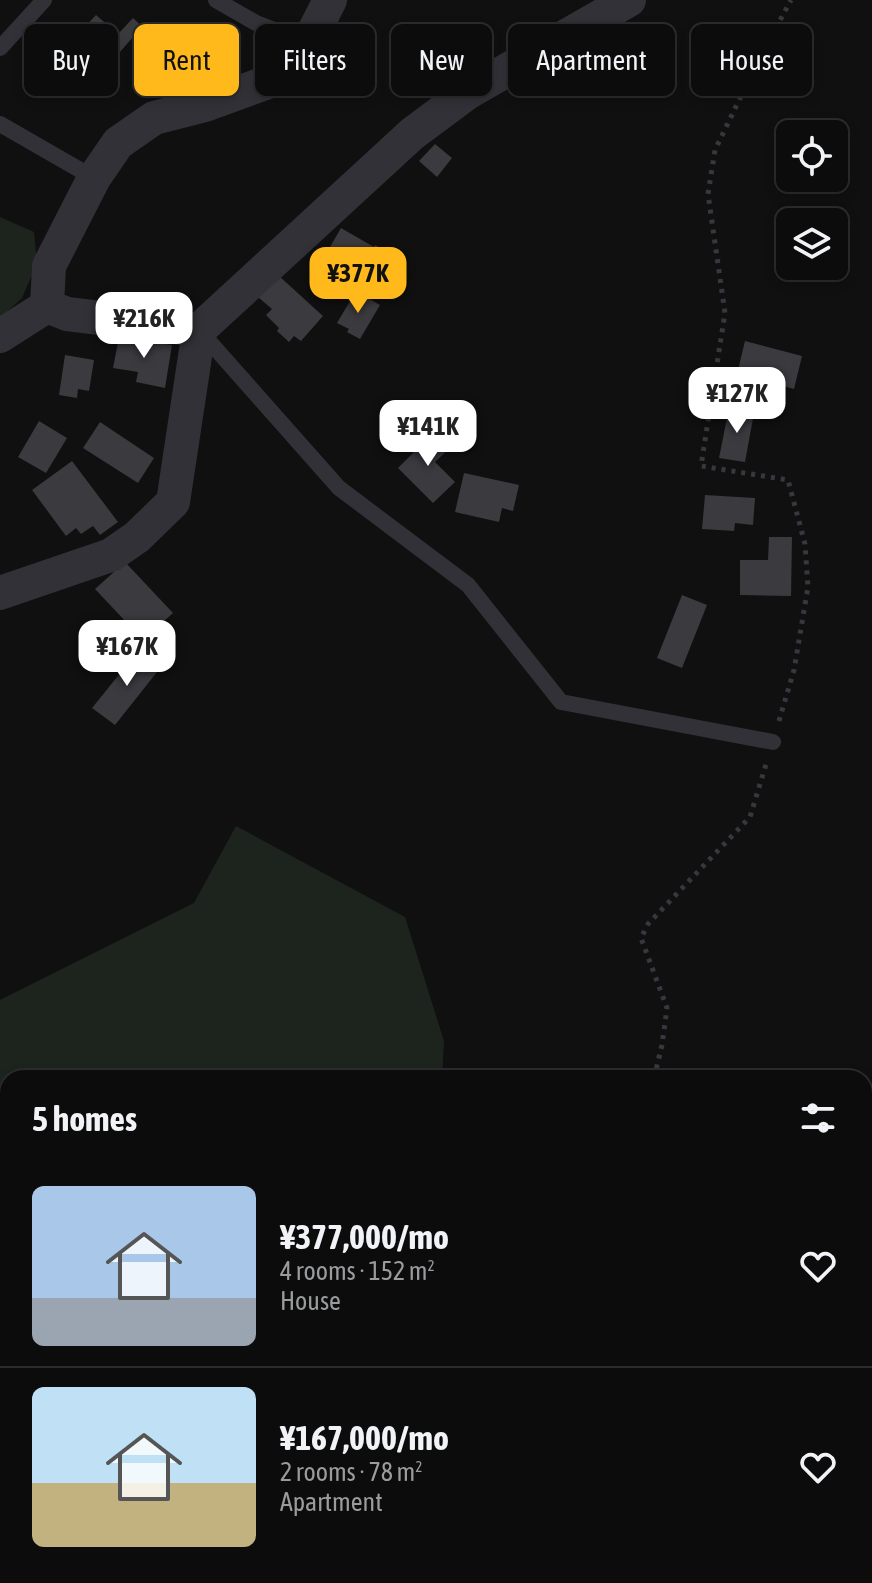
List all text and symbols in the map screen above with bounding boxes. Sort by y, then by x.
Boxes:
chip: Buy [24,24,118,96]
chip: Rent [134,24,239,96]
chip: Filters [255,24,375,96]
chip: New [391,24,492,96]
chip: Apartment [508,24,675,96]
chip: House [691,24,812,96]
map controls [776,120,848,280]
button: locate [776,120,848,192]
button: layers [776,208,848,280]
pin: ¥377K [302,247,414,315]
text: ¥377K [328,258,388,288]
pin: ¥216K [88,292,200,360]
text: ¥216K [114,303,174,333]
pin: ¥127K [681,367,793,435]
text: ¥127K [707,378,767,408]
pin: ¥141K [372,400,484,468]
text: ¥141K [398,411,458,441]
pin: ¥167K [71,620,183,688]
text: ¥167K [97,631,157,661]
icon: filters [796,1096,840,1140]
text: 5 homes [32,1099,137,1138]
text: ¥377,000/mo [280,1217,449,1256]
icon: home [96,1218,192,1314]
icon: heart [796,1244,840,1288]
text: 4 rooms · 152 m² [280,1256,435,1286]
text: House [280,1286,341,1316]
text: ¥167,000/mo [280,1418,449,1457]
icon: home [96,1419,192,1515]
icon: heart [796,1445,840,1489]
text: 2 rooms · 78 m² [280,1457,422,1487]
text: Apartment [280,1487,383,1517]

